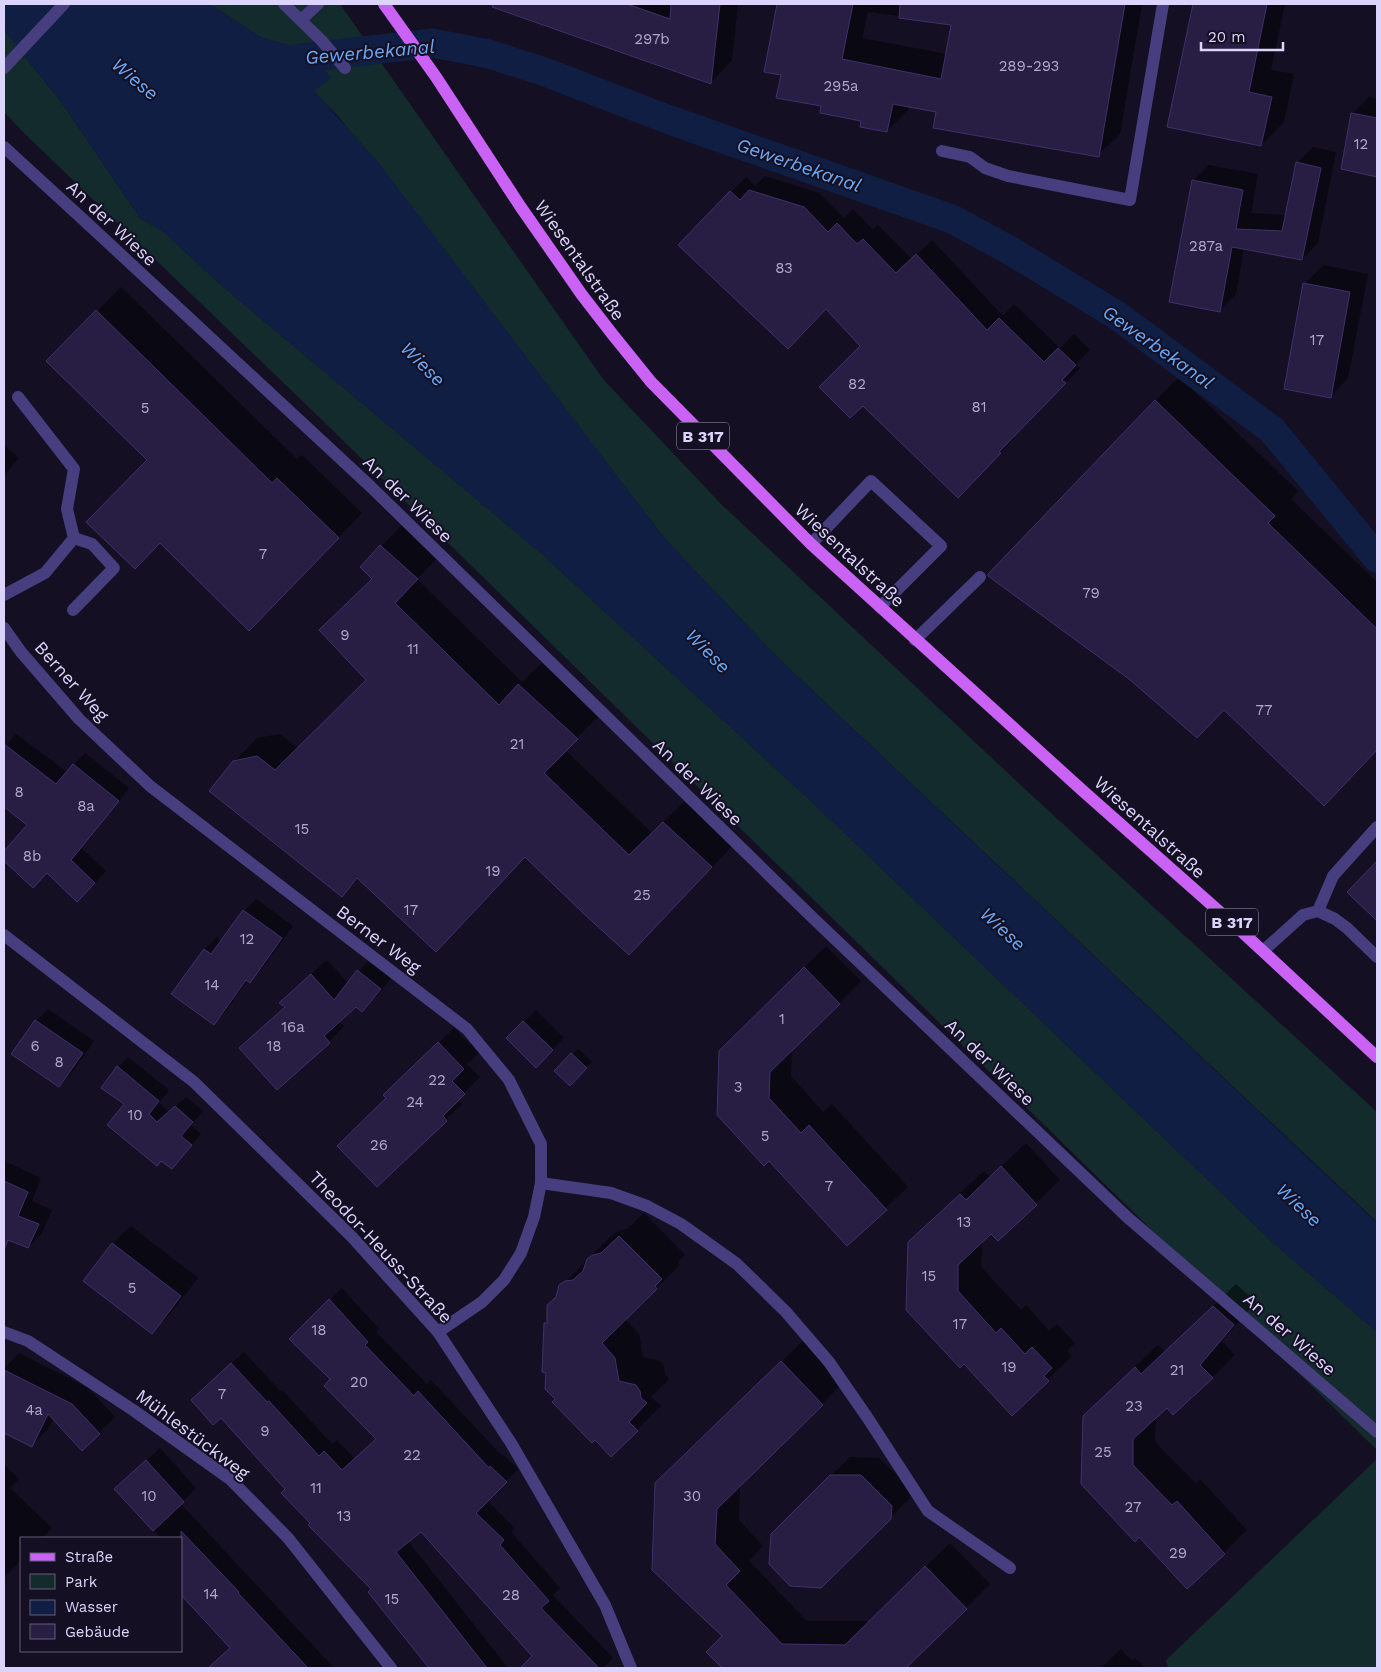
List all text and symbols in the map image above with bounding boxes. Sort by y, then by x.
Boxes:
scale bar [1201,20,1284,52]
text: 20 m [1208,28,1246,46]
house number: 297b [634,30,670,48]
water label: Gewerbekanal [304,35,436,69]
water label: Wiese [107,53,163,105]
house number: 289-293 [999,57,1059,75]
house number: 295a [823,77,859,95]
water label: Gewerbekanal [734,133,865,197]
house number: 12 [1354,135,1368,153]
street label: An der Wiese [62,176,162,270]
street label: Wiesentalstraße [531,196,629,324]
house number: 287a [1189,237,1223,255]
house number: 83 [775,259,793,277]
water label: Gewerbekanal [1098,300,1218,394]
house number: 17 [1310,331,1324,349]
water label: Wiese [396,337,450,391]
house number: 82 [848,375,866,393]
house number: 81 [971,398,987,416]
house number: 5 [141,399,149,417]
road number: B 317 [677,422,729,450]
street label: An der Wiese [359,451,457,547]
street label: Wiesentalstraße [791,499,909,611]
house number: 7 [259,545,267,563]
house number: 79 [1082,584,1100,602]
water label: Wiese [681,624,735,678]
house number: 9 [340,626,350,644]
street label: Berner Weg [31,637,114,726]
house number: 11 [407,640,419,658]
house number: 77 [1256,701,1272,719]
street label: An der Wiese [649,734,747,830]
house number: 21 [510,735,524,753]
street label: Wiesentalstraße [1090,772,1210,882]
house number: 8 [14,783,24,801]
house number: 8a [77,797,95,815]
house number: 15 [295,820,309,838]
house number: 8b [23,847,41,865]
house number: 19 [485,862,501,880]
house number: 25 [633,886,651,904]
street label: Berner Weg [333,900,426,978]
house number: 17 [404,901,418,919]
water label: Wiese [975,902,1031,956]
road number: B 317 [1206,909,1258,936]
house number: 12 [240,930,254,948]
house number: 14 [204,976,220,994]
house number: 1 [779,1010,785,1028]
street label: An der Wiese [941,1014,1039,1110]
house number: 16a [281,1018,305,1036]
house number: 6 [30,1037,40,1055]
house number: 18 [266,1037,282,1055]
house number: 8 [54,1053,64,1071]
house number: 22 [428,1071,446,1089]
house number: 3 [734,1078,742,1096]
house number: 24 [406,1093,424,1111]
house number: 10 [127,1106,143,1124]
house number: 5 [761,1127,769,1145]
house number: 26 [370,1136,388,1154]
street label: Theodor-Heuss-Straße [305,1167,457,1327]
house number: 7 [825,1177,833,1195]
water label: Wiese [1271,1178,1327,1232]
house number: 13 [957,1213,971,1231]
house number: 15 [922,1267,936,1285]
house number: 5 [128,1279,136,1297]
street label: An der Wiese [1239,1288,1341,1380]
house number: 17 [953,1315,967,1333]
house number: 18 [311,1321,327,1339]
house number: 19 [1001,1358,1017,1376]
house number: 21 [1170,1361,1184,1379]
house number: 20 [350,1373,368,1391]
street label: Mühlestückweg [132,1385,254,1484]
house number: 7 [218,1385,226,1403]
house number: 23 [1125,1397,1143,1415]
house number: 4a [25,1401,43,1419]
house number: 9 [260,1422,270,1440]
house number: 25 [1094,1443,1112,1461]
house number: 22 [403,1446,421,1464]
house number: 11 [310,1479,322,1497]
house number: 10 [141,1487,157,1505]
house number: 30 [683,1487,701,1505]
house number: 27 [1125,1498,1141,1516]
house number: 13 [337,1507,351,1525]
legend [20,1537,182,1652]
house number: 29 [1169,1544,1187,1562]
text: Straße [65,1548,113,1566]
text: Park [65,1573,98,1591]
house number: 14 [203,1585,219,1603]
house number: 28 [502,1586,520,1604]
house number: 15 [385,1590,399,1608]
text: Wasser [65,1598,118,1616]
text: Gebäude [65,1623,130,1641]

